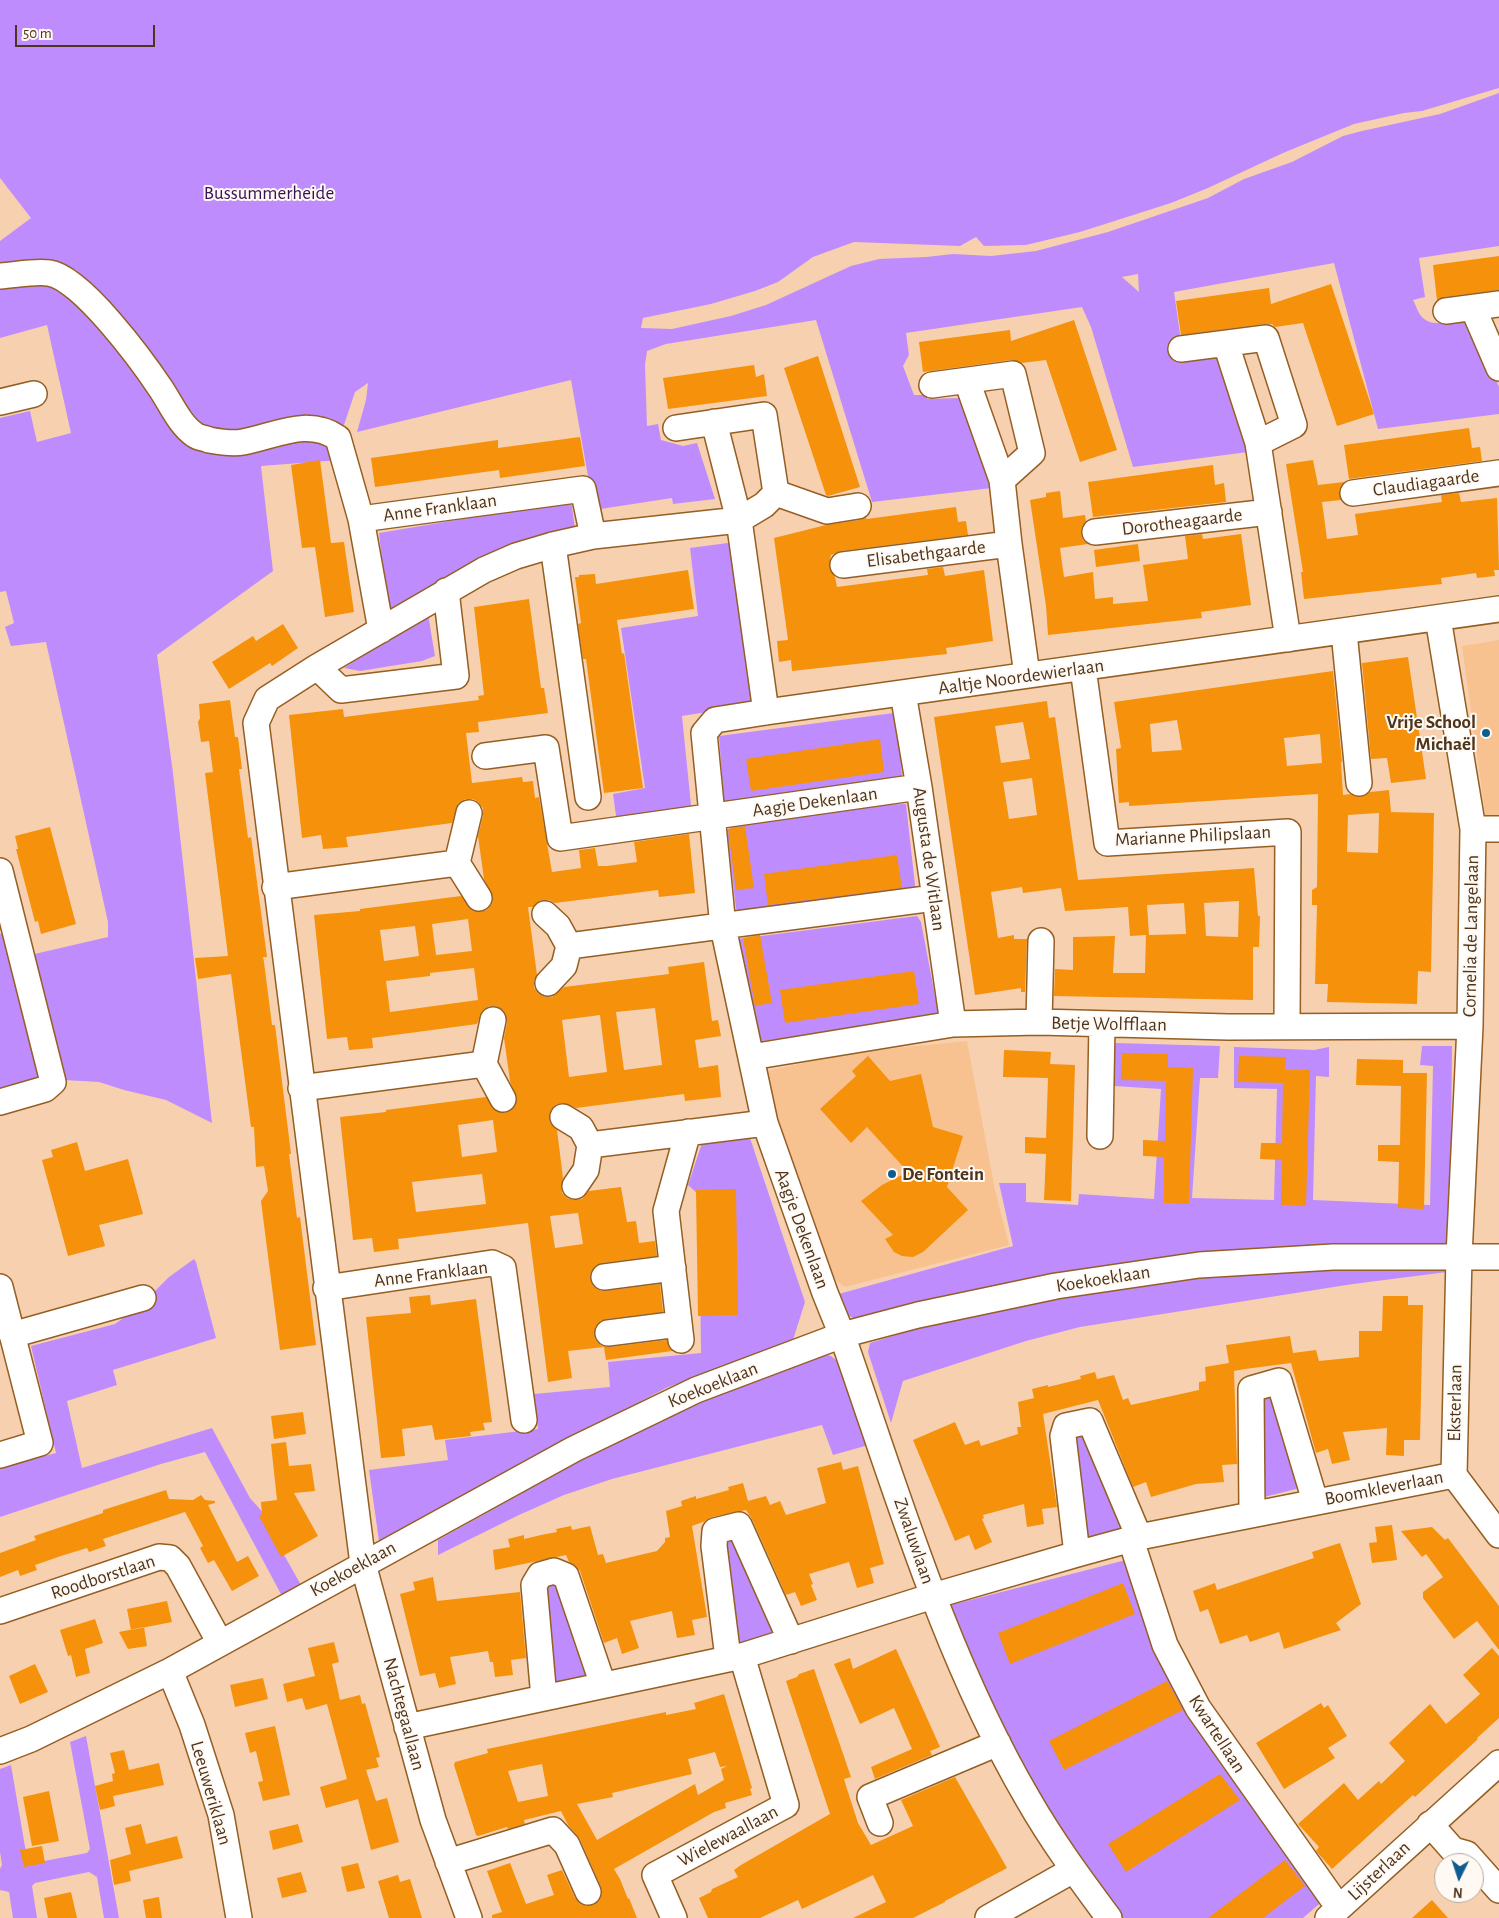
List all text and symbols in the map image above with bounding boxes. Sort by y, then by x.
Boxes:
scale bar [18,15,158,47]
text: 50 m [23,26,52,41]
park label: Bussummerheide [204,182,334,204]
street label: Claudiagaarde [1371,464,1481,502]
street label: Anne Franklaan [382,489,498,527]
street label: Dorotheagaarde [1120,503,1244,541]
street label: Elisabethgaarde [865,535,987,573]
street label: Aaltje Noordewierlaan [937,654,1105,700]
place label: Vrije School Michaël [1387,711,1476,755]
marker: Vrije School Michaël [1480,727,1492,739]
street label: Aagje Dekenlaan [751,782,879,822]
street label: Augusta de Witlaan [908,785,950,933]
street label: Marianne Philipslaan [1114,821,1272,851]
street label: Cornelia de Langelaan [1458,855,1484,1017]
street label: Betje Wolfflaan [1051,1012,1167,1036]
place label: De Fontein [902,1163,984,1185]
street label: Aagje Dekenlaan [770,1166,834,1292]
marker: De Fontein [886,1168,898,1180]
street label: Anne Franklaan [373,1256,489,1292]
street label: Koekoeklaan [1054,1260,1152,1298]
street label: Koekoeklaan [665,1357,761,1413]
street label: Eksterlaan [1443,1364,1467,1442]
street label: Boomkleverlaan [1323,1465,1445,1511]
street label: Zwaluwlaan [889,1495,939,1587]
street label: Koekoeklaan [306,1536,400,1602]
street label: Roodborstlaan [48,1549,158,1605]
street label: Nachtegaallaan [378,1655,430,1773]
street label: Kwartellaan [1183,1691,1251,1777]
street label: Leeuweriklaan [185,1738,237,1848]
street label: Wielewaallaan [674,1800,782,1872]
street label: Lijsterlaan [1343,1836,1415,1906]
north arrow [1434,1853,1484,1903]
text: N [1453,1885,1463,1899]

